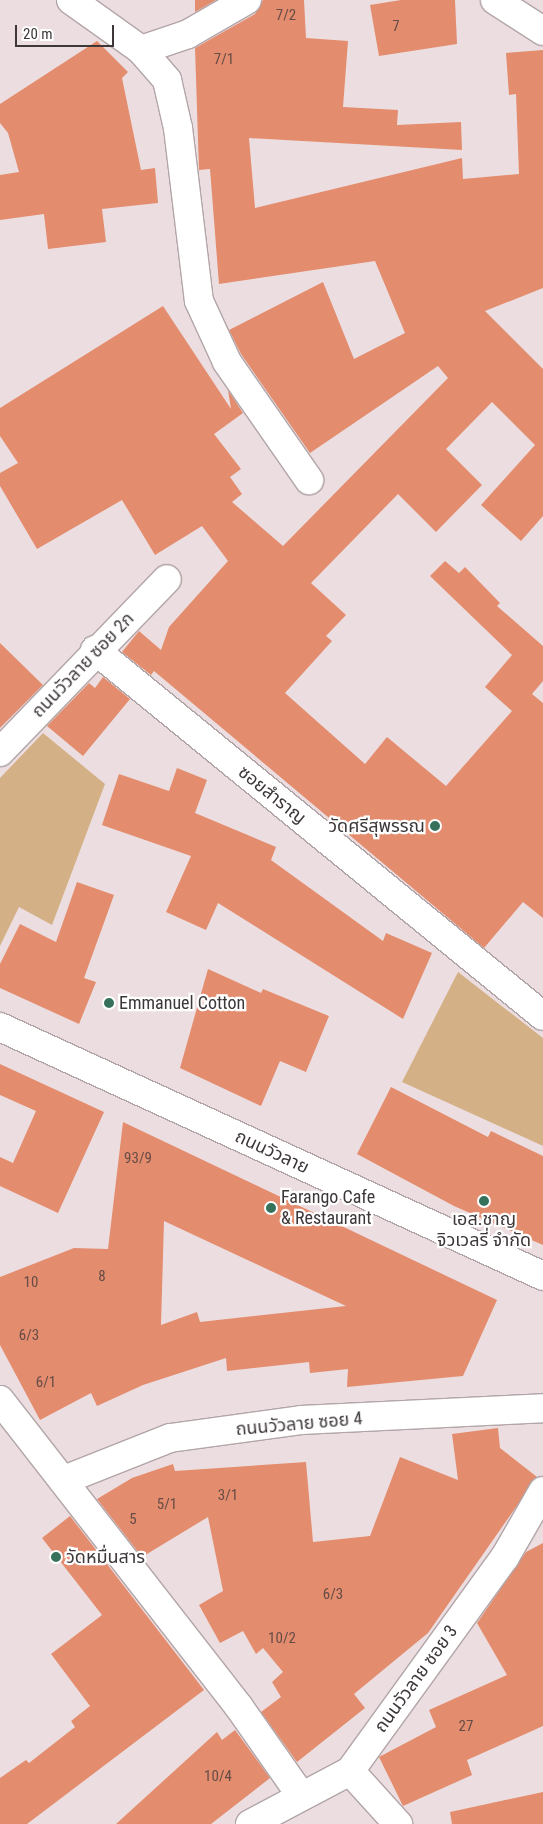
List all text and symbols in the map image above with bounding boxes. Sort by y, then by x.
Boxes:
house number: 7/2 [276,7,296,25]
scale bar [18,15,116,47]
house number: 7 [392,18,400,36]
text: 20 m [23,25,53,43]
house number: 7/1 [214,51,234,69]
street label: ถนนวัวลาย ซอย 2ก [27,608,139,722]
street label: ซอยสำราญ [234,761,310,829]
place label: วัดศรีสุพรรณ [328,815,425,837]
marker: วัดศรีสุพรรณ [429,820,441,832]
place label: Emmanuel Cotton [119,992,245,1014]
marker: Emmanuel Cotton [103,997,115,1009]
street label: ถนนวัวลาย [232,1126,312,1178]
house number: 93/9 [124,1150,152,1168]
place label: Farango Cafe & Restaurant [281,1187,375,1230]
marker: เอส.ชาญ จิวเวลรี่ จำกัด [478,1195,490,1207]
marker: Farango Cafe & Restaurant [265,1202,277,1214]
place label: เอส.ชาญ จิวเวลรี่ จำกัด [437,1209,531,1252]
house number: 8 [98,1268,106,1286]
house number: 10 [24,1274,38,1292]
house number: 6/3 [19,1327,39,1345]
house number: 6/1 [36,1374,56,1392]
street label: ถนนวัวลาย ซอย 4 [235,1408,363,1440]
house number: 3/1 [218,1487,238,1505]
house number: 5/1 [157,1496,177,1514]
house number: 5 [129,1511,137,1529]
place label: วัดหมื่นสาร [66,1546,145,1568]
marker: วัดหมื่นสาร [50,1551,62,1563]
house number: 6/3 [323,1586,343,1604]
street label: ถนนวัวลาย ซอย 3 [370,1621,462,1737]
house number: 10/2 [268,1630,296,1648]
house number: 27 [459,1718,473,1736]
house number: 10/4 [204,1768,232,1786]

